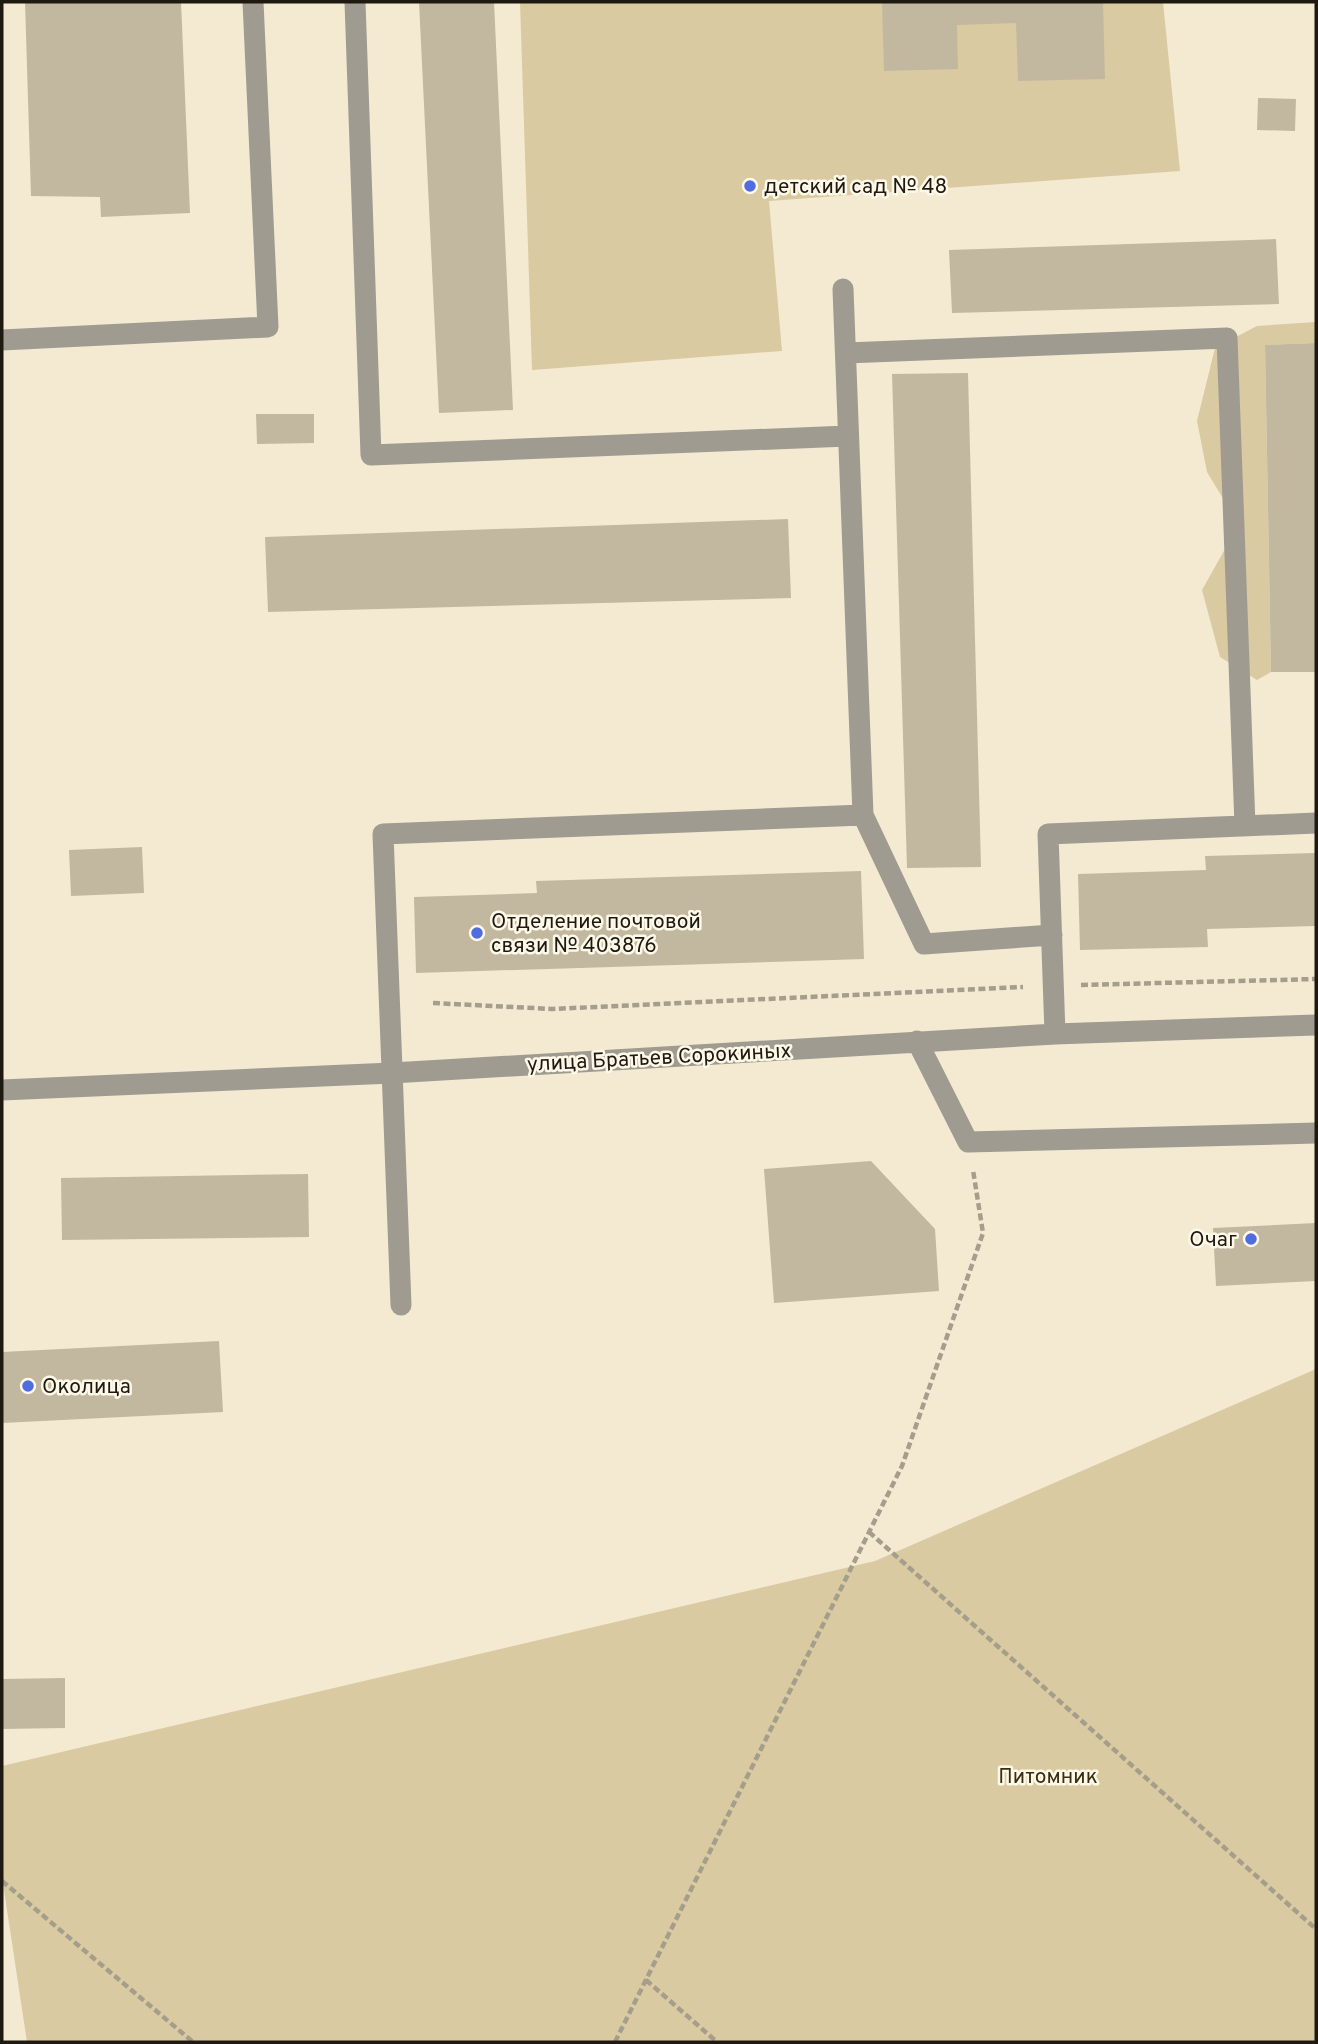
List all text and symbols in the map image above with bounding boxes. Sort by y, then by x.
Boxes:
place label: детский сад № 48 [764,174,947,201]
marker: детский сад № 48 [742,178,758,194]
place label: Отделение почтовой связи № 403876 [491,909,701,960]
marker: Отделение почтовой связи № 403876 [469,925,485,941]
street label: улица Братьев Сорокиных [526,1038,792,1079]
place label: Очаг [1189,1227,1237,1254]
marker: Очаг [1243,1231,1259,1247]
place label: Околица [42,1374,131,1401]
marker: Околица [20,1378,36,1394]
park label: Питомник [998,1764,1098,1791]

